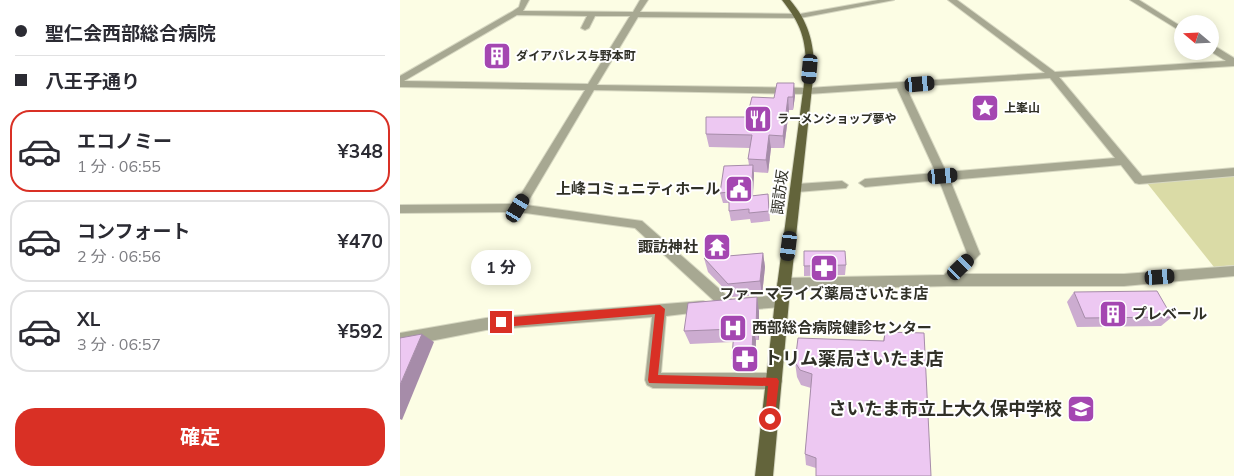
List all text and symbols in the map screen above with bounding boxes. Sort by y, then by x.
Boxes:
north arrow [1174,15,1219,60]
map controls [1174,15,1219,60]
text: 聖仁会西部総合病院 [45,21,216,45]
building icon: ダイアパレス与野本町 [482,41,512,71]
place label: ダイアパレス与野本町 [516,48,636,63]
car [801,53,818,85]
text: 八王子通り [45,69,140,93]
car [904,75,935,93]
place icon: 上峯山 [970,93,1000,123]
place label: 上峯山 [1004,100,1040,115]
restaurant icon: ラーメンショップ夢や [743,104,773,134]
place label: ラーメンショップ夢や [777,111,897,126]
icon: car [17,129,62,174]
text: エコノミー [77,129,172,153]
text: ¥348 [337,139,383,163]
text: 1 分 · 06:55 [77,156,161,176]
car [927,167,958,185]
street label: 諏訪坂 [767,168,792,215]
public building icon: 上峰コミュニティホール [724,174,754,204]
place label: 上峰コミュニティホール [556,179,720,198]
car [503,191,532,225]
icon: car [17,219,62,264]
text: コンフォート [77,219,190,243]
text: ¥470 [337,229,383,253]
car [779,230,798,262]
temple icon: 諏訪神社 [702,232,732,262]
place label: 諏訪神社 [638,237,698,256]
text: 2 分 · 06:56 [77,246,161,266]
callout: 1 分 [471,250,531,284]
car [944,251,977,283]
pharmacy icon: ファーマライズ薬局さいたま店 [809,253,839,283]
text: 1 分 [486,257,516,277]
car [1144,268,1175,286]
place label: ファーマライズ薬局さいたま店 [719,284,929,303]
building icon: プレベール [1098,299,1128,329]
place label: プレベール [1132,304,1207,323]
text: XL [77,307,100,331]
icon: car [17,309,62,354]
route end [490,311,512,333]
hospital icon: 西部総合病院健診センター [718,313,748,343]
place label: 西部総合病院健診センター [752,318,932,337]
text: ¥592 [337,319,383,343]
text: 3 分 · 06:57 [77,334,161,354]
pharmacy icon: トリム薬局さいたま店 [730,344,760,374]
place label: トリム薬局さいたま店 [764,347,943,370]
school or university icon: さいたま市立上大久保中学校 [1066,394,1096,424]
place label: さいたま市立上大久保中学校 [829,397,1062,420]
button: 確定 [15,408,385,466]
route start [759,408,781,430]

